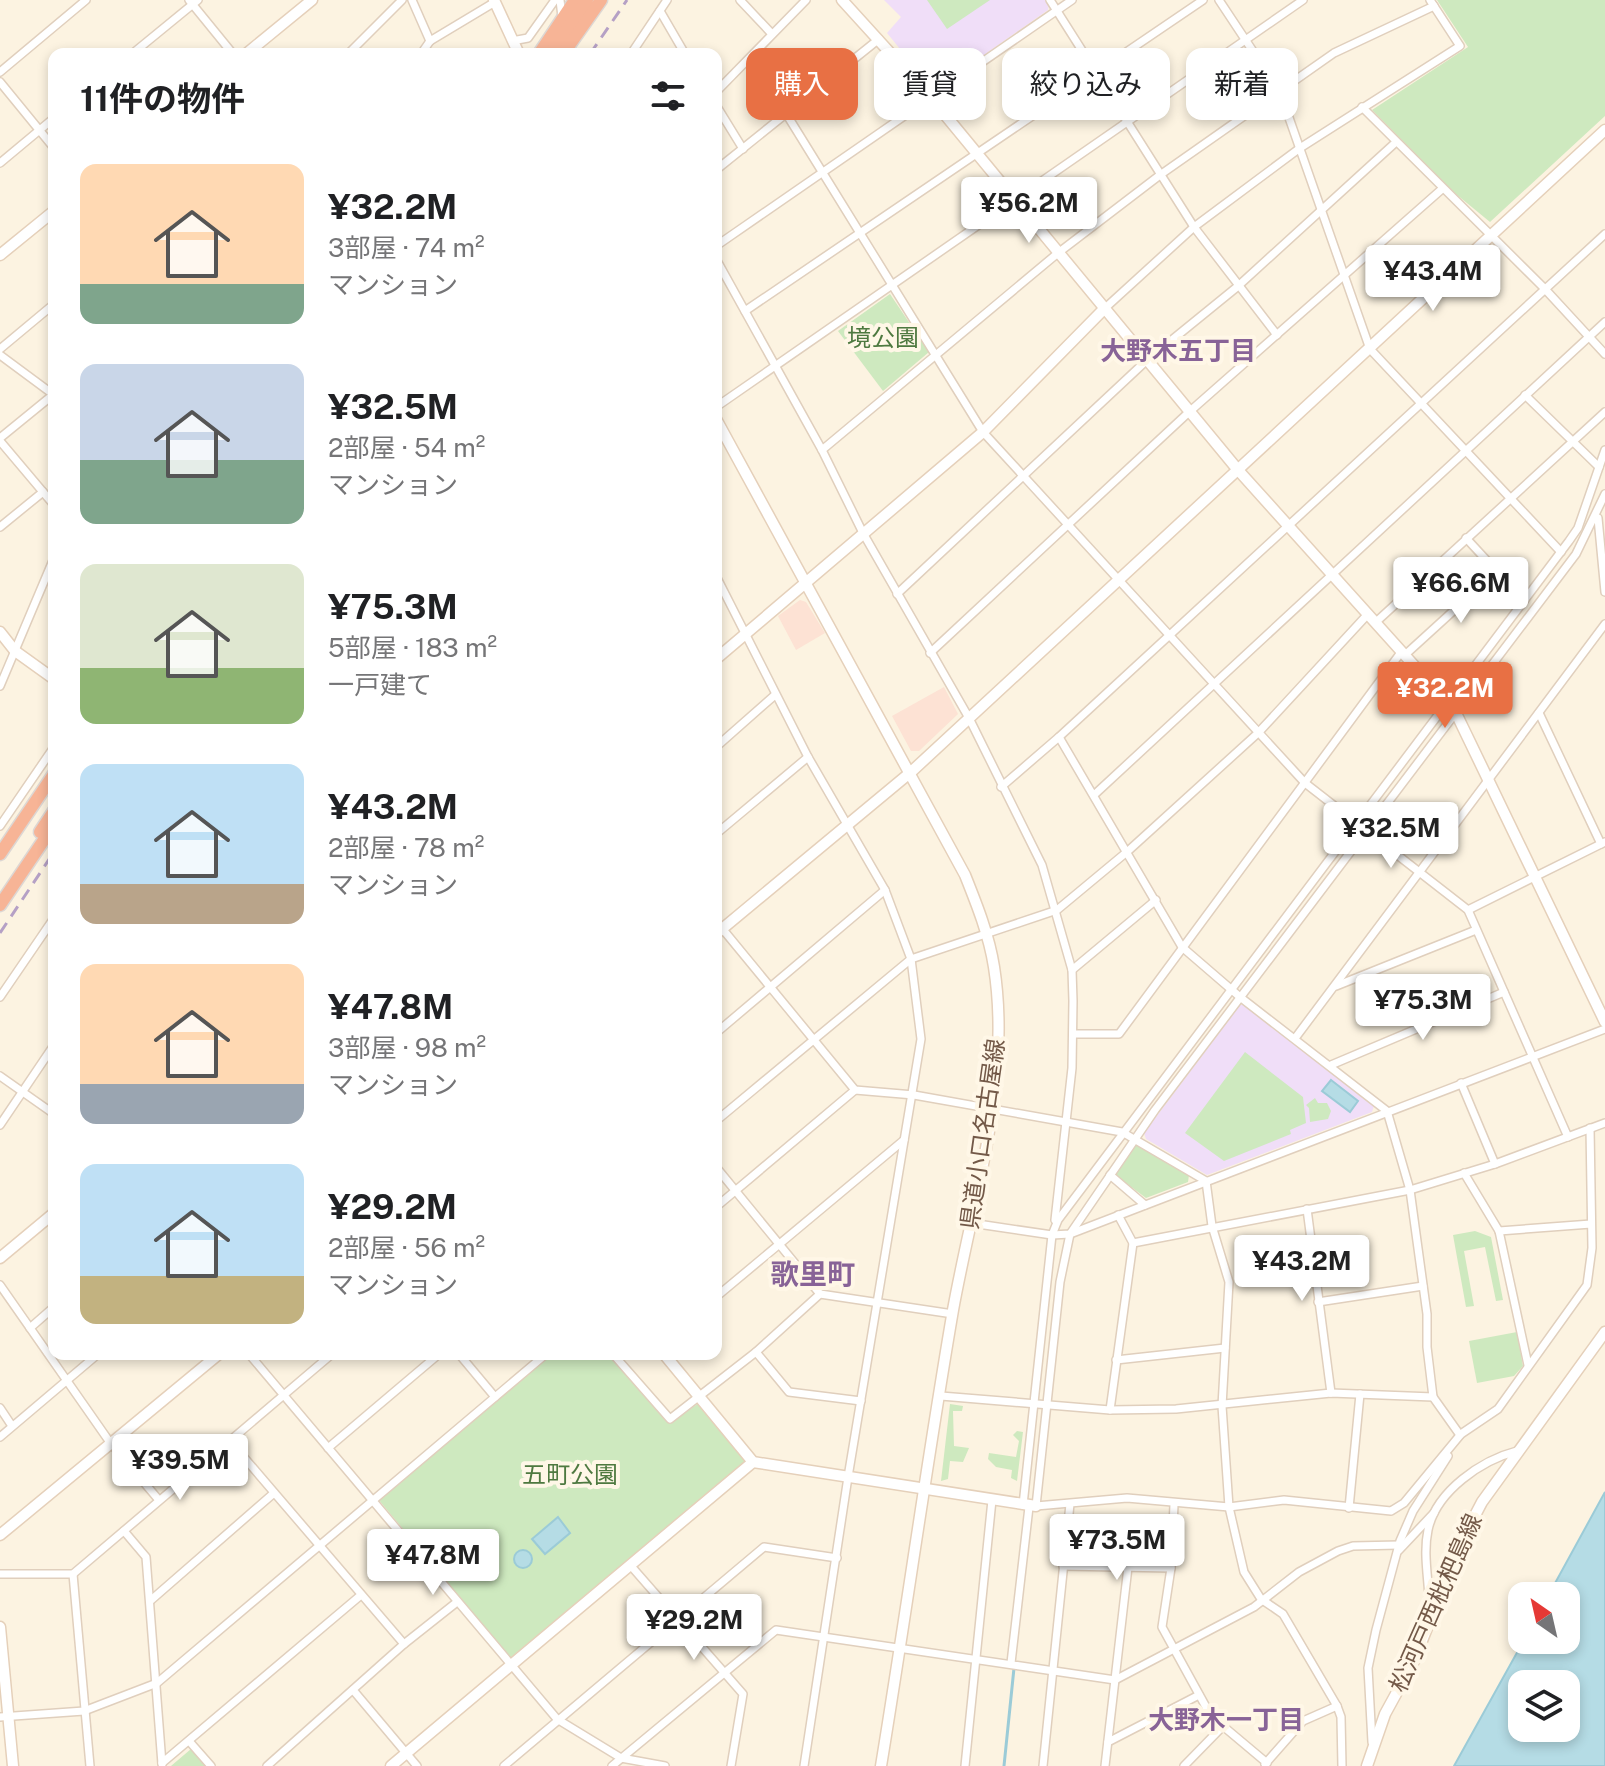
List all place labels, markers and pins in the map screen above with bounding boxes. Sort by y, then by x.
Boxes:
pin: ¥56.2M [964,177,1094,245]
pin: ¥43.4M [1368,245,1498,313]
pin: ¥66.6M [1396,557,1526,625]
pin: ¥32.2M [1380,662,1510,730]
pin: ¥32.5M [1326,802,1456,870]
pin: ¥75.3M [1358,974,1488,1042]
pin: ¥43.2M [1237,1235,1367,1303]
pin: ¥39.5M [115,1434,245,1502]
pin: ¥73.5M [1052,1514,1182,1582]
pin: ¥47.8M [368,1529,498,1597]
pin: ¥29.2M [629,1594,759,1662]

